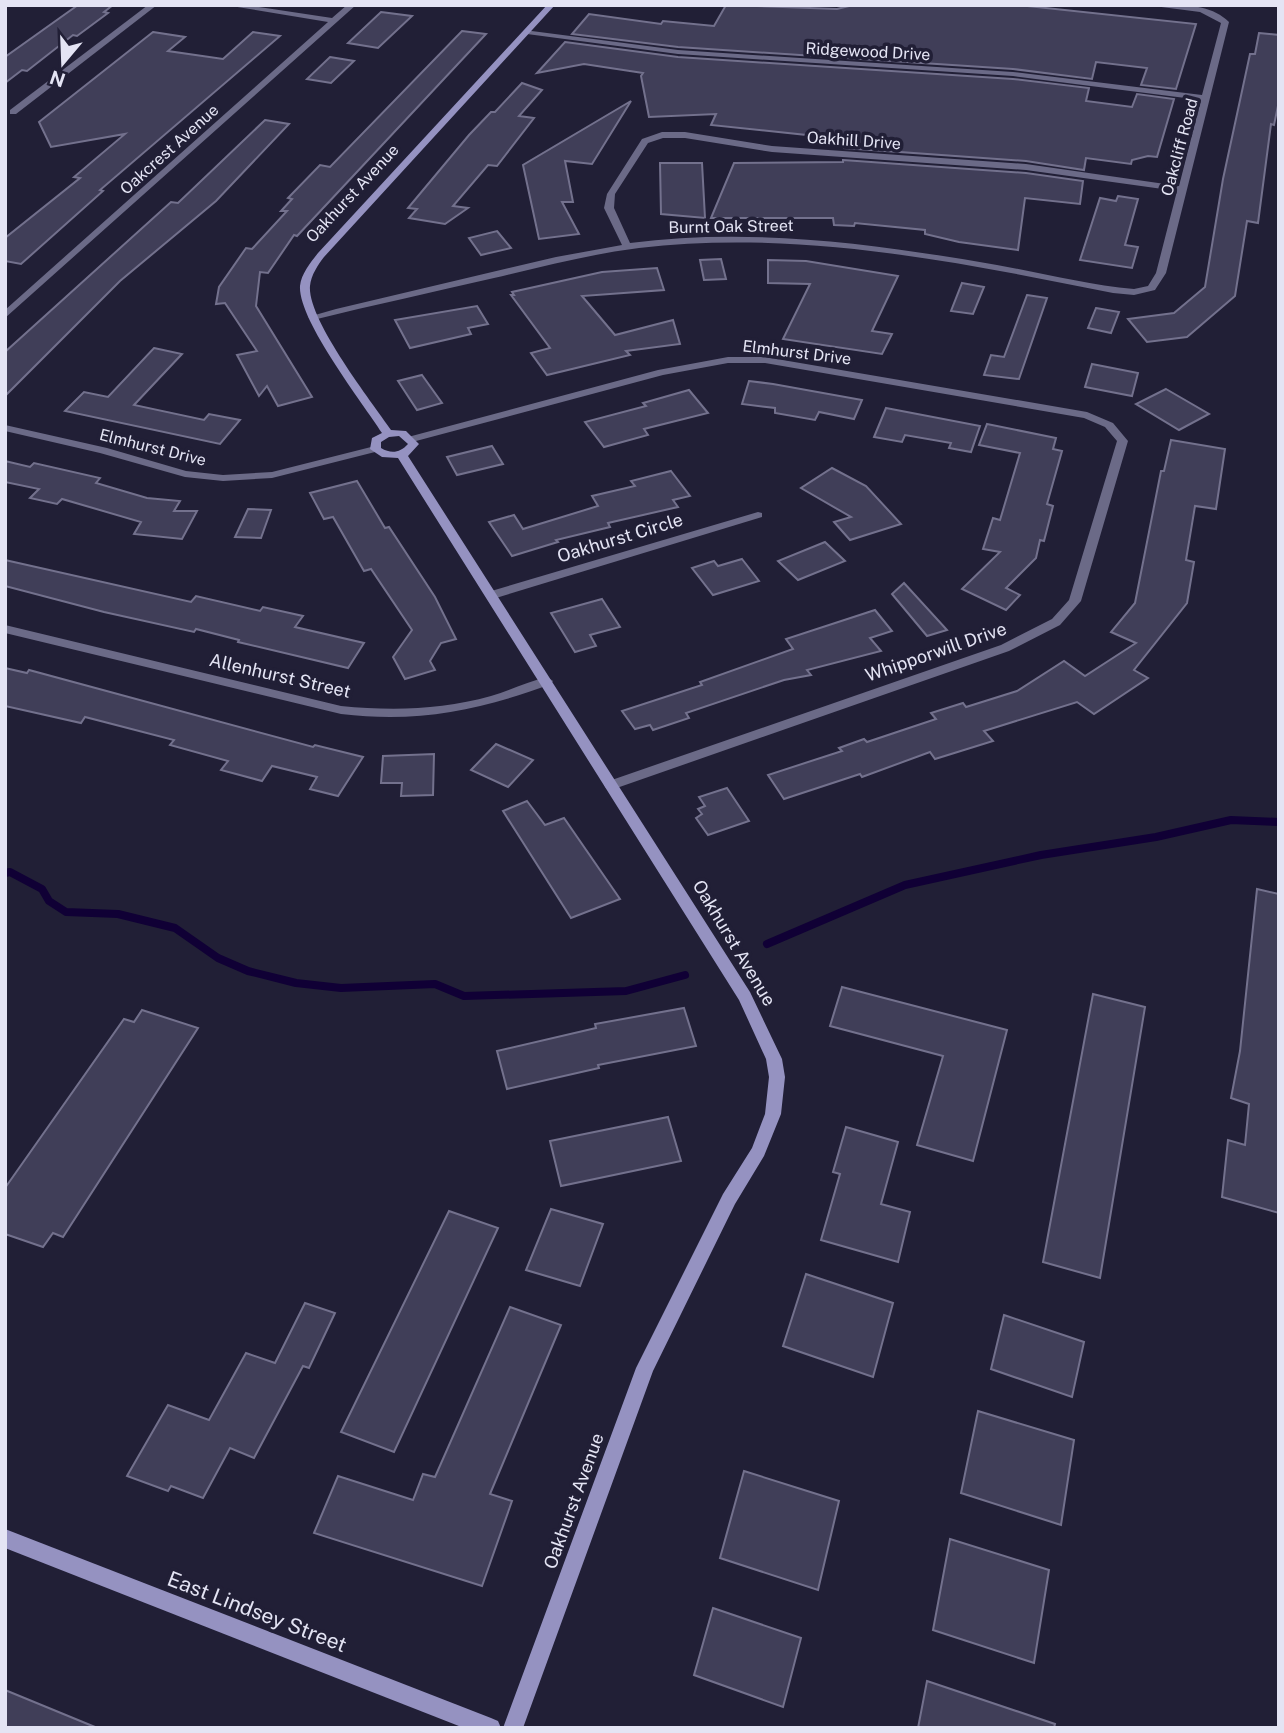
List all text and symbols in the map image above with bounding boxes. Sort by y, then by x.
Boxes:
north arrow [28,28,98,98]
street label: Ridgewood Drive [805,39,931,64]
text: N [47,66,68,92]
street label: Oakcliff Road [1157,96,1202,198]
street label: Oakcrest Avenue [116,100,222,199]
street label: Oakhill Drive [806,128,902,153]
street label: Oakhurst Avenue [302,140,403,246]
street label: Burnt Oak Street [668,216,794,237]
street label: Elmhurst Drive [741,336,852,369]
street label: Elmhurst Drive [97,425,208,470]
street label: Oakhurst Circle [555,508,685,567]
street label: Whipporwill Drive [863,618,1009,686]
street label: Allenhurst Street [207,649,353,702]
street label: Oakhurst Avenue [689,876,780,1009]
street label: Oakhurst Avenue [539,1430,608,1572]
street label: East Lindsey Street [164,1566,350,1657]

